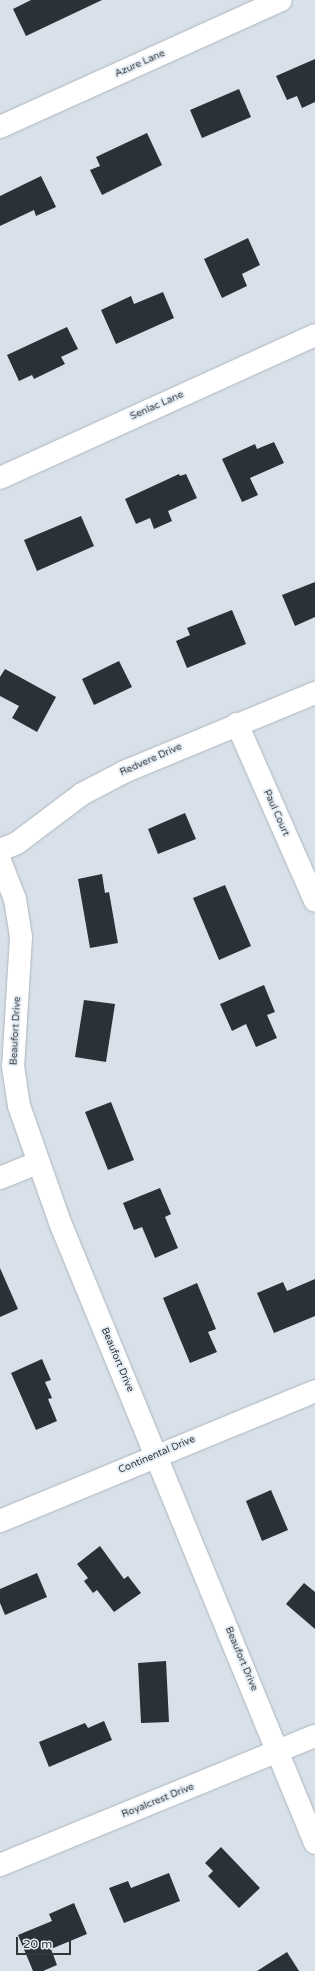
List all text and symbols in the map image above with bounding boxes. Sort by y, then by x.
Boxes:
street label: Azure Lane [113,48,167,80]
street label: Senlac Lane [128,389,186,423]
street label: Redvere Drive [118,741,184,779]
street label: Paul Court [260,788,292,838]
street label: Beaufort Drive [8,996,24,1066]
street label: Beaufort Drive [98,1326,136,1394]
street label: Continental Drive [117,1433,197,1477]
street label: Beaufort Drive [222,1625,260,1693]
street label: Royalcrest Drive [120,1781,196,1821]
scale bar [18,1929,73,1955]
text: 20 m [23,1937,52,1951]

